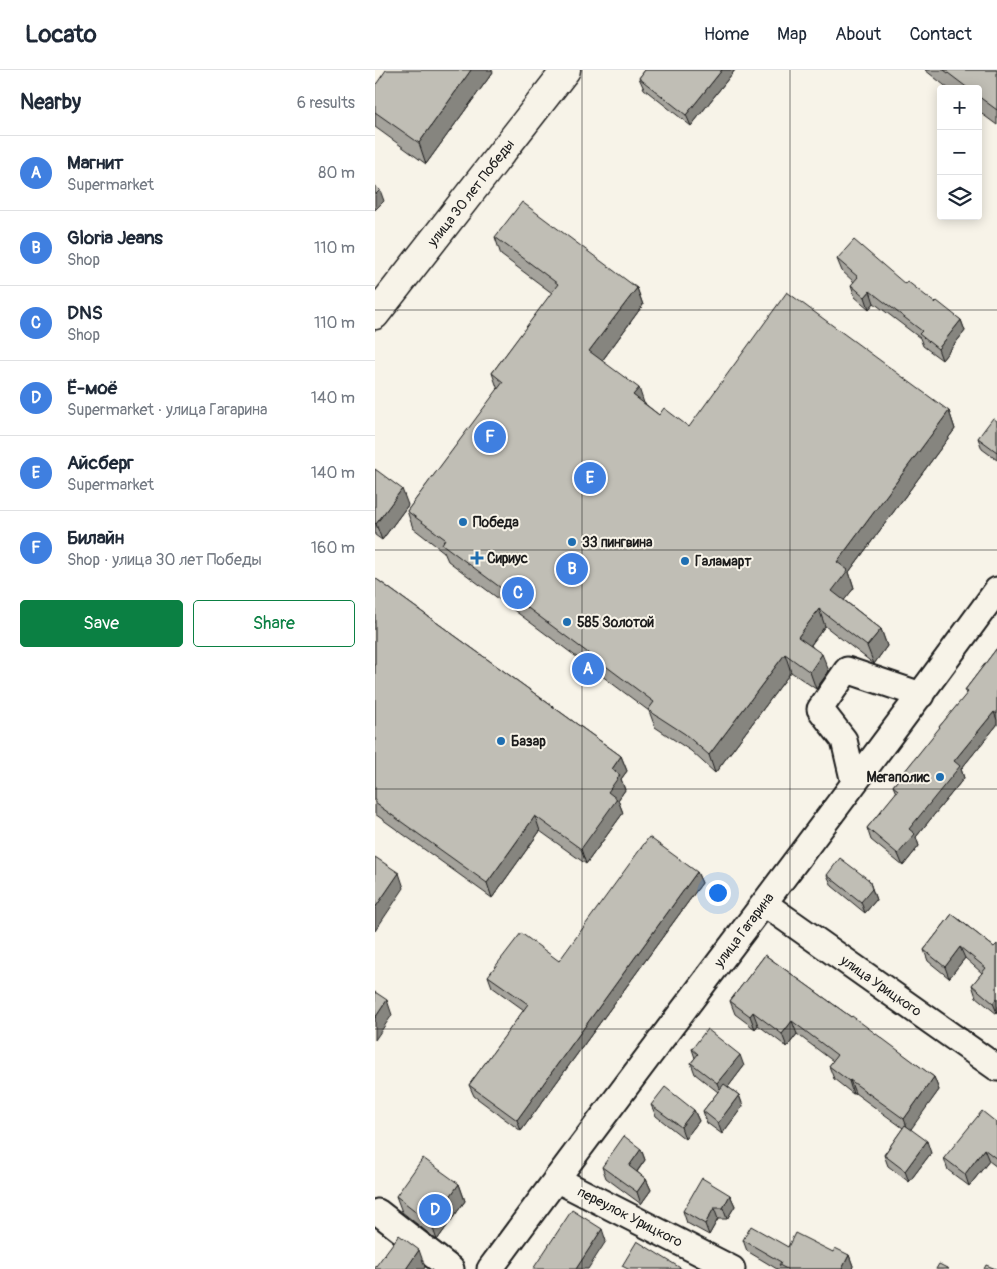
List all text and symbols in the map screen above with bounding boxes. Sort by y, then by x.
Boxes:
text: Locato [25,20,97,49]
text: Home [704,23,749,46]
text: Map [777,23,807,46]
text: About [835,23,881,46]
text: Contact [909,23,972,46]
map controls [937,85,982,220]
button: + [937,85,982,130]
text: Nearby [20,89,81,116]
text: 6 results [297,93,355,113]
button: − [937,130,982,175]
street label: улица 30 лет Победы [423,136,518,251]
text: Магнит [67,151,123,175]
text: A [31,163,41,183]
text: 80 m [318,163,355,183]
text: Supermarket [67,175,154,195]
button: layers [937,175,982,220]
text: Gloria Jeans [67,226,163,250]
text: B [31,238,41,258]
text: 110 m [314,238,355,258]
text: Shop [67,250,100,270]
text: DNS [67,301,103,325]
text: C [31,313,41,333]
text: 110 m [314,313,355,333]
text: Shop [67,325,100,345]
text: Ё-моё [67,376,118,400]
text: D [31,388,41,408]
text: 140 m [311,388,355,408]
text: Supermarket · улица Гагарина [67,400,267,420]
pin: F [474,418,506,456]
text: Айсберг [67,451,134,475]
pin: E [574,459,606,497]
text: E [32,463,40,483]
text: 140 m [311,463,355,483]
text: Supermarket [67,475,154,495]
place label: Победа [473,514,519,531]
marker: Победа [457,516,469,528]
text: Билайн [67,526,124,550]
place label: 33 пингвина [582,534,653,551]
marker: 33 пингвина [566,536,578,548]
text: F [31,538,41,558]
text: 160 m [311,538,355,558]
text: Shop · улица 30 лет Победы [67,550,262,570]
place label: Сириус [487,550,528,567]
pin: B [556,550,588,588]
marker: Сириус [471,552,483,564]
place label: Галамарт [695,553,752,570]
marker: Галамарт [679,555,691,567]
pin: C [502,574,534,612]
button: Save [20,600,183,647]
button: Share [193,600,355,647]
place label: 585 Золотой [577,614,655,631]
marker: 585 Золотой [561,616,573,628]
pin: A [572,650,604,688]
place label: Базар [511,733,546,750]
marker: Базар [495,735,507,747]
place label: Мегаполис [866,769,930,786]
marker: Мегаполис [934,771,946,783]
your location [705,880,731,906]
street label: улица Гагарина [710,889,777,971]
street label: улица Урицкого [836,951,925,1020]
street label: переулок Урицкого [575,1183,686,1251]
pin: D [419,1191,451,1229]

